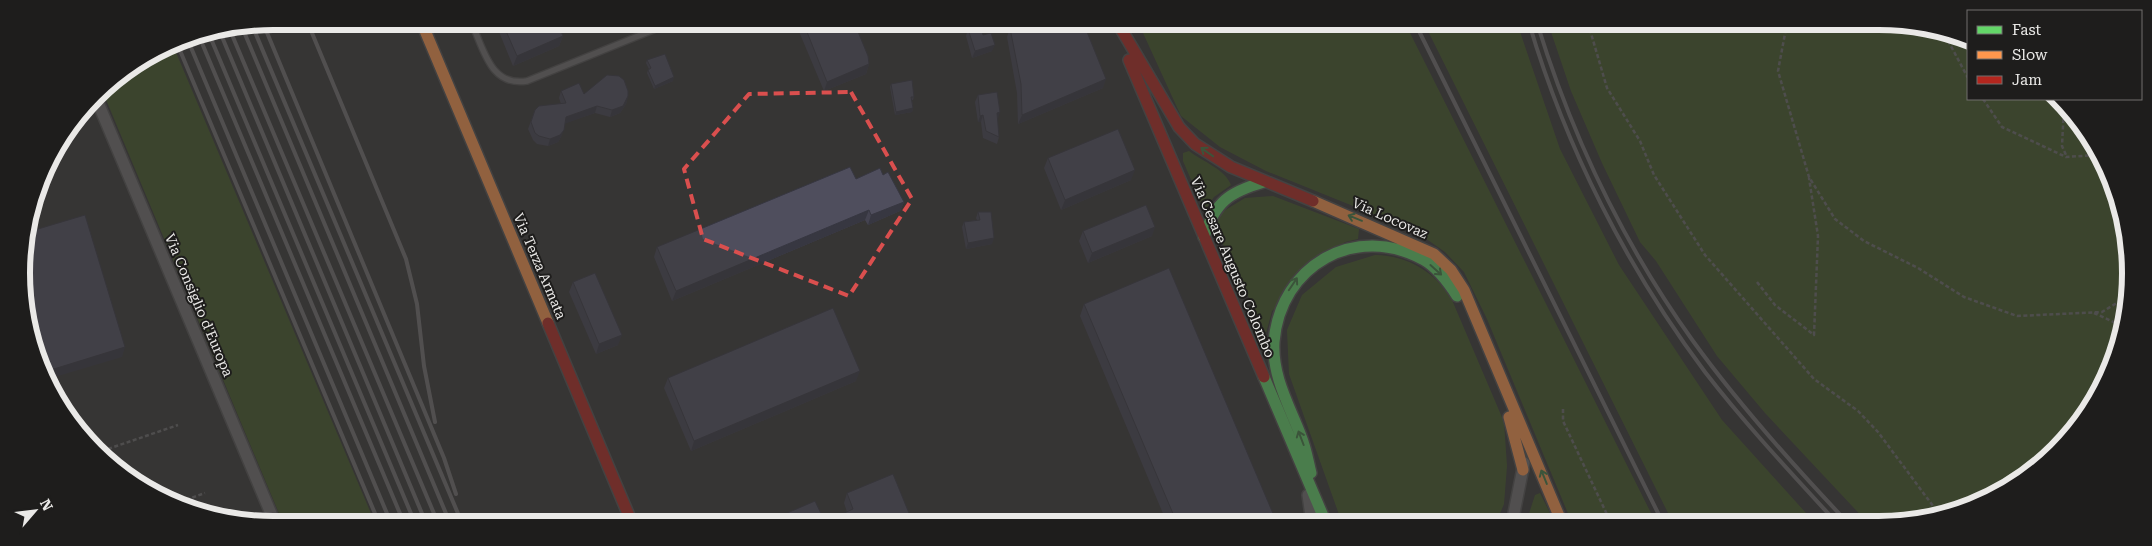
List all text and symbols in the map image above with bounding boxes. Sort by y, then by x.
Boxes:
legend [1967,10,2142,100]
text: Fast [2012,21,2042,39]
text: Slow [2012,46,2048,64]
text: Jam [2012,71,2042,89]
one-way arrow [1200,147,1214,157]
street label: Via Cesare Augusto Colombo [1188,174,1278,360]
street label: Via Locovaz [1350,194,1431,242]
street label: Via Terza Armata [510,211,570,322]
one-way arrow [1348,213,1363,223]
street label: Via Consiglio d'Europa [162,231,237,379]
one-way arrow [1430,264,1443,275]
one-way arrow [1288,278,1298,292]
one-way arrow [1296,431,1305,446]
one-way arrow [1539,470,1548,485]
north arrow [10,486,60,536]
text: N [37,496,56,514]

